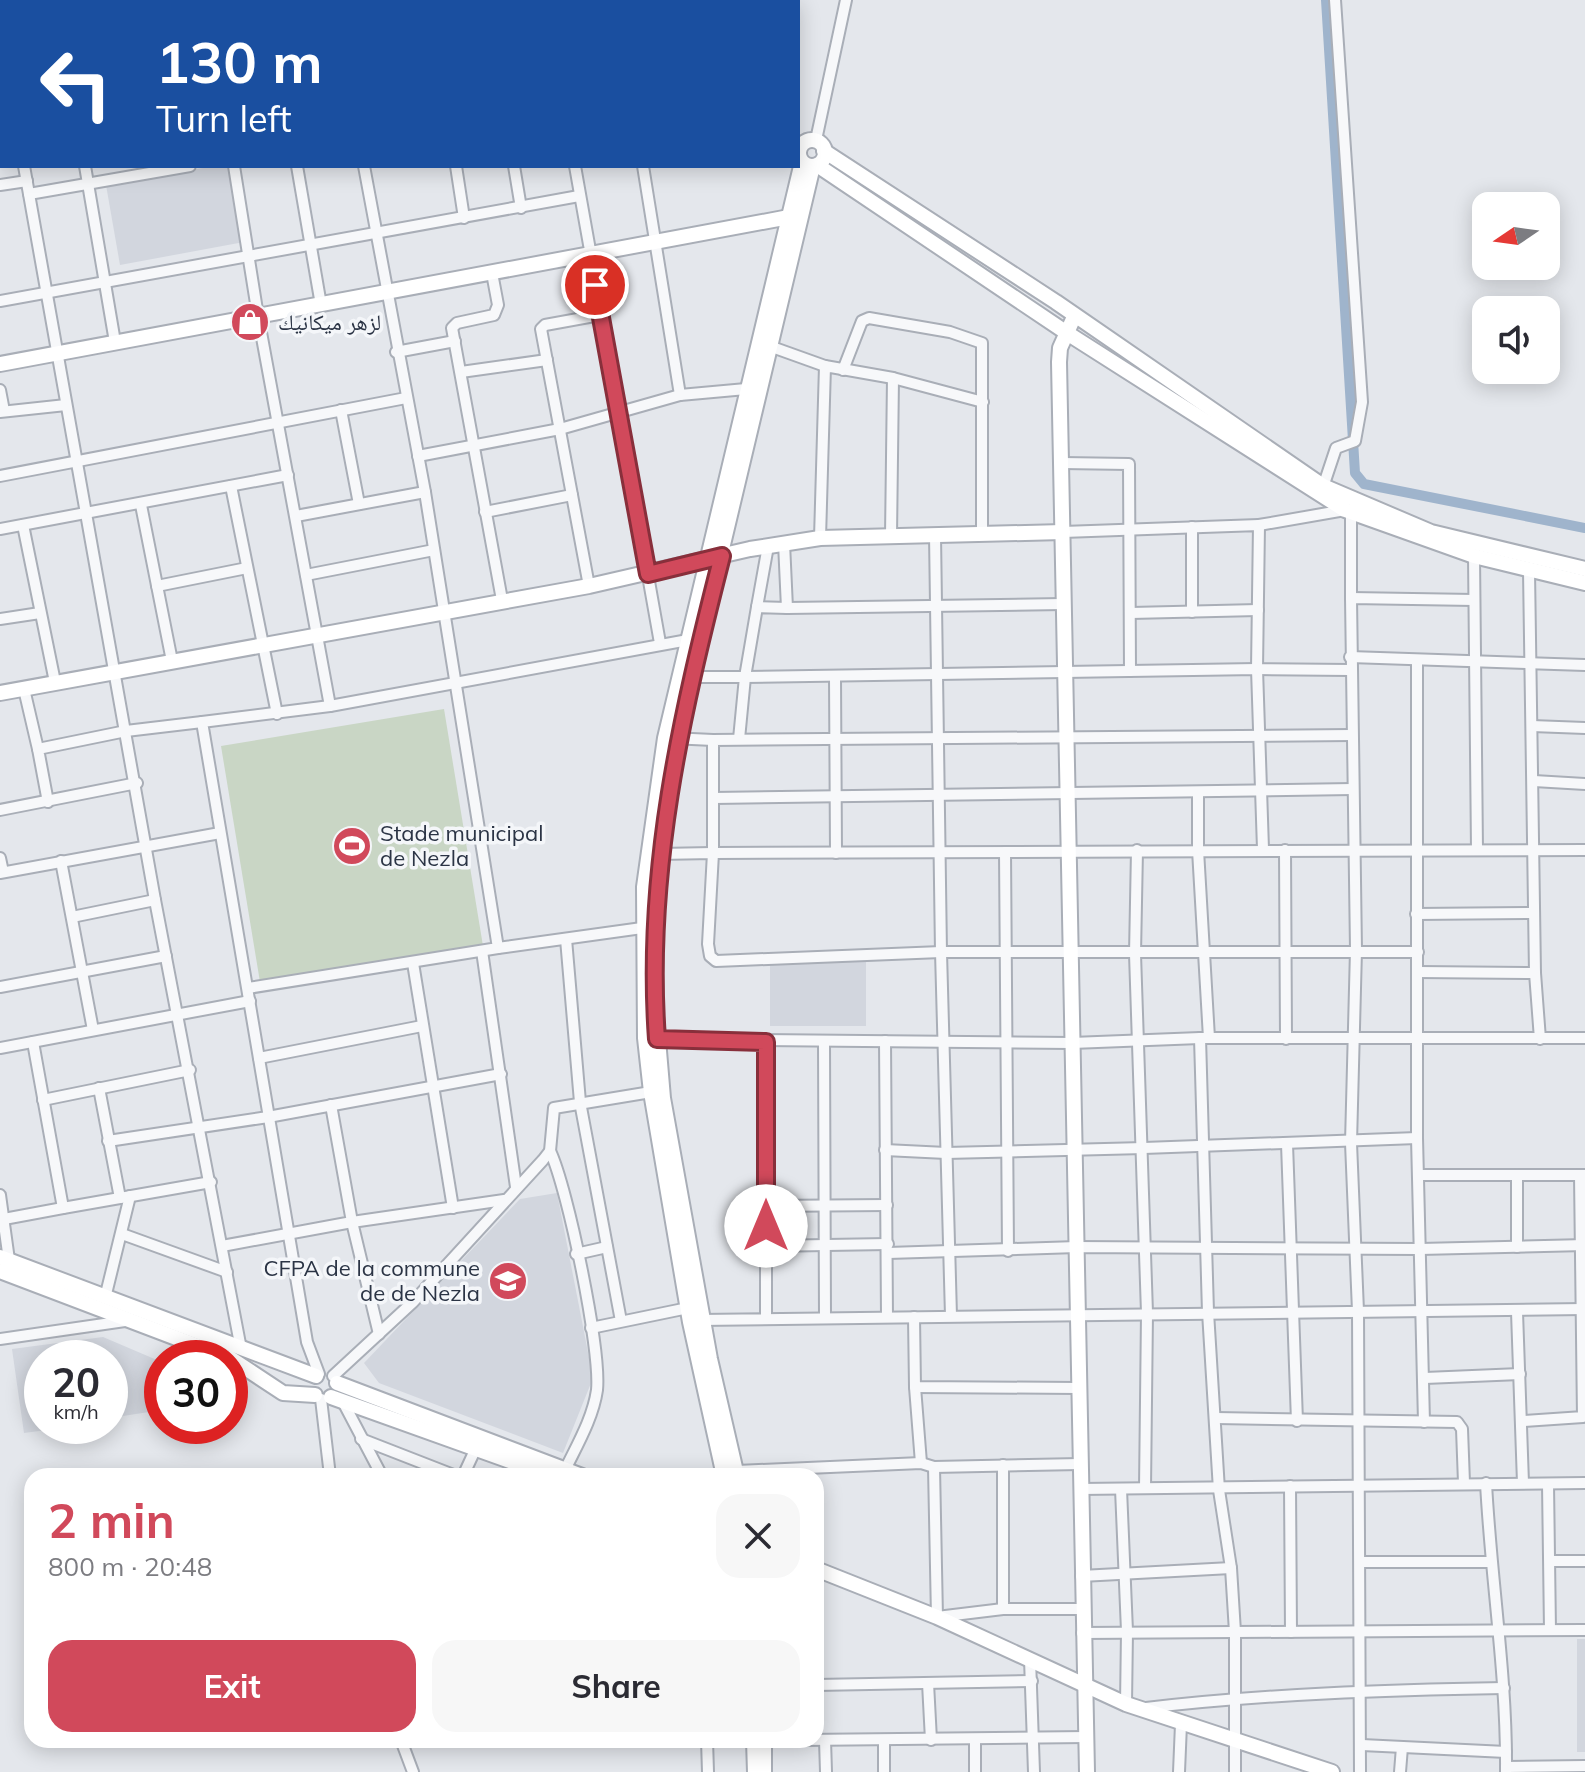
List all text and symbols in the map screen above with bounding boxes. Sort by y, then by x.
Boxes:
text: 130 m [156,27,323,97]
icon: left [24,32,128,136]
text: Turn left [156,96,292,141]
north arrow [1472,192,1560,280]
map controls [1472,192,1560,384]
pin [561,251,629,319]
icon: arrive [573,263,617,307]
button: sound [1472,296,1560,384]
shop icon: لزهر ميكانيك [229,301,271,343]
place label: لزهر ميكانيك [278,308,381,336]
place label: Stade municipal de Nezla [380,819,543,872]
sports icon: Stade municipal de Nezla [331,825,373,867]
position arrow [724,1184,808,1268]
place label: CFPA de la commune de de Nezla [263,1254,480,1307]
school or university icon: CFPA de la commune de de Nezla [487,1260,529,1302]
speed limit sign: 30 [144,1340,248,1444]
text: 20 [52,1357,100,1407]
text: km/h [53,1399,99,1424]
text: 2 min [48,1490,175,1550]
button: close [716,1494,800,1578]
text: 800 m · 20:48 [48,1550,212,1583]
button: Exit [48,1640,416,1732]
button: Share [432,1640,800,1732]

